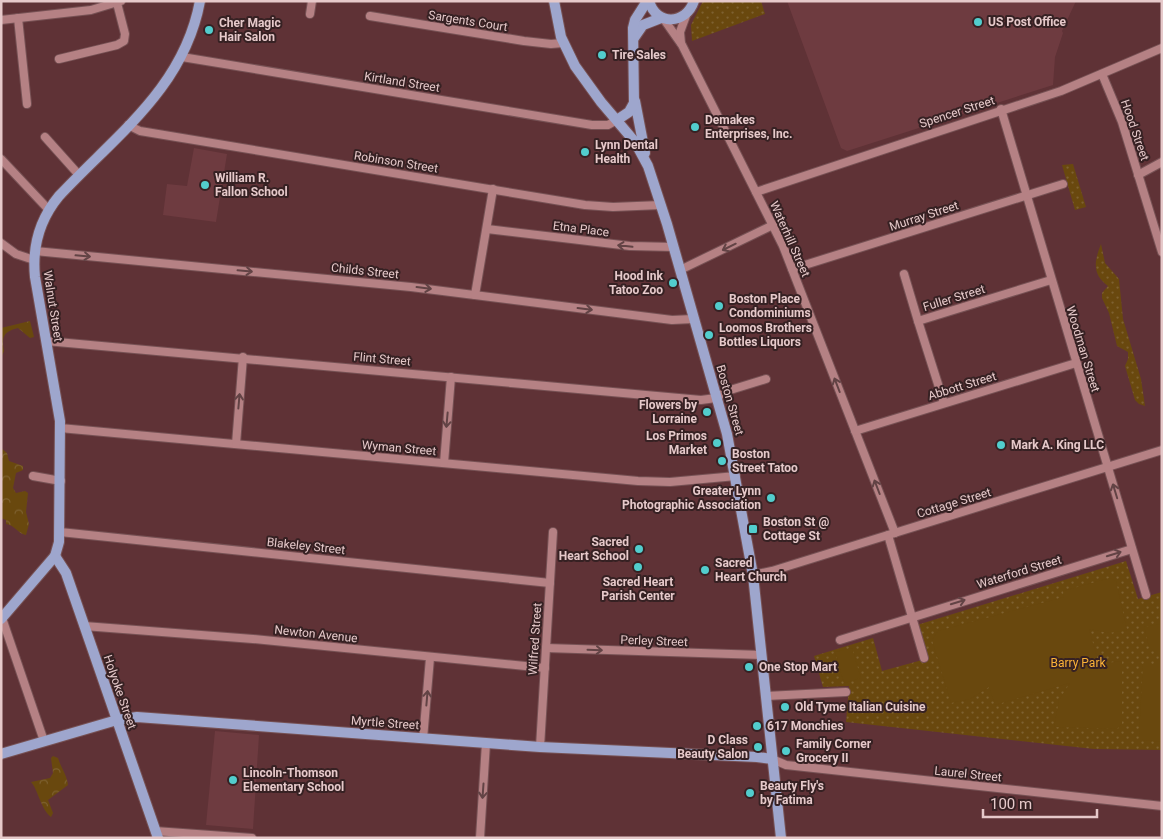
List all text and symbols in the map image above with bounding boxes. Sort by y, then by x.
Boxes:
street label: Sargents Court [427,8,509,34]
place label: US Post Office [988,15,1067,29]
place label: Cher Magic Hair Salon [219,16,281,44]
marker: US Post Office [972,16,984,28]
marker: Cher Magic Hair Salon [203,24,215,36]
place label: Tire Sales [612,48,666,62]
marker: Tire Sales [596,49,608,61]
street label: Kirtland Street [363,69,441,95]
street label: Spencer Street [918,93,996,131]
street label: Hood Street [1118,98,1152,162]
place label: Demakes Enterprises, Inc. [705,113,792,141]
marker: Demakes Enterprises, Inc. [689,121,701,133]
place label: Lynn Dental Health [595,138,658,166]
marker: Lynn Dental Health [579,146,591,158]
street label: Robinson Street [353,148,439,176]
place label: William R. Fallon School [215,171,288,199]
marker: William R. Fallon School [199,179,211,191]
street label: Murray Street [888,198,960,234]
street label: Waterhill Street [767,199,813,279]
street label: Etna Place [552,219,610,239]
one-way arrow [617,241,633,250]
one-way arrow [722,243,737,252]
one-way arrow [75,251,91,261]
street label: Childs Street [331,260,400,282]
one-way arrow [237,266,253,276]
street label: Walnut Street [40,269,66,343]
place label: Hood Ink Tatoo Zoo [609,269,664,297]
marker: Hood Ink Tatoo Zoo [667,277,679,289]
street label: Fuller Street [921,282,987,314]
one-way arrow [416,283,432,293]
place label: Boston Place Condominiums [729,292,811,320]
marker: Boston Place Condominiums [713,300,725,312]
one-way arrow [577,304,593,314]
street label: Woodman Street [1063,304,1103,394]
place label: Loomos Brothers Bottles Liquors [719,321,812,349]
marker: Loomos Brothers Bottles Liquors [703,329,715,341]
street label: Flint Street [353,350,411,368]
street label: Boston Street [713,363,747,437]
street label: Abbott Street [926,369,998,403]
one-way arrow [832,378,841,393]
one-way arrow [235,393,244,409]
place label: Flowers by Lorraine [639,398,698,426]
marker: Flowers by Lorraine [701,406,713,418]
one-way arrow [443,412,452,428]
place label: Los Primos Market [646,429,707,457]
marker: Los Primos Market [711,437,723,449]
street label: Wyman Street [361,438,437,458]
place label: Mark A. King LLC [1011,438,1104,452]
marker: Mark A. King LLC [995,439,1007,451]
place label: Boston Street Tatoo [732,447,798,475]
marker: Boston Street Tatoo [716,455,728,467]
one-way arrow [872,480,881,495]
place label: Greater Lynn Photographic Association [622,484,761,512]
one-way arrow [1109,484,1119,500]
street label: Cottage Street [915,485,993,521]
marker: Greater Lynn Photographic Association [765,492,777,504]
place label: Boston St @ Cottage St [763,515,829,543]
marker: Boston St @ Cottage St [747,523,759,535]
street label: Blakeley Street [266,535,346,557]
place label: Sacred Heart School [559,535,629,563]
marker: Sacred Heart School [633,543,645,555]
one-way arrow [1105,549,1121,559]
street label: Waterford Street [975,552,1063,592]
place label: Sacred Heart Church [715,556,787,584]
marker: Sacred Heart Parish Center [632,561,644,573]
marker: Sacred Heart Church [699,564,711,576]
place label: Sacred Heart Parish Center [601,575,675,603]
one-way arrow [950,597,966,607]
street label: Wilfred Street [525,602,545,676]
street label: Newton Avenue [274,623,358,645]
street label: Perley Street [620,633,688,649]
one-way arrow [586,646,602,655]
street label: Holyoke Street [101,653,139,731]
park label: Barry Park [1050,656,1106,670]
place label: One Stop Mart [759,660,837,674]
marker: One Stop Mart [743,661,755,673]
one-way arrow [422,690,431,706]
place label: Old Tyme Italian Cuisine [795,700,926,714]
marker: Old Tyme Italian Cuisine [779,701,791,713]
street label: Myrtle Street [350,714,420,732]
place label: 617 Monchies [767,719,843,733]
marker: 617 Monchies [751,720,763,732]
place label: D Class Beauty Salon [677,733,748,761]
place label: Family Corner Grocery II [796,737,872,765]
marker: D Class Beauty Salon [752,741,764,753]
marker: Family Corner Grocery II [780,745,792,757]
street label: Laurel Street [934,764,1002,784]
place label: Lincoln-Thomson Elementary School [243,766,344,794]
marker: Lincoln-Thomson Elementary School [227,774,239,786]
place label: Beauty Fly's by Fatima [760,779,824,807]
one-way arrow [479,782,488,798]
scale bar [983,786,1097,818]
marker: Beauty Fly's by Fatima [744,787,756,799]
text: 100 m [990,795,1032,813]

